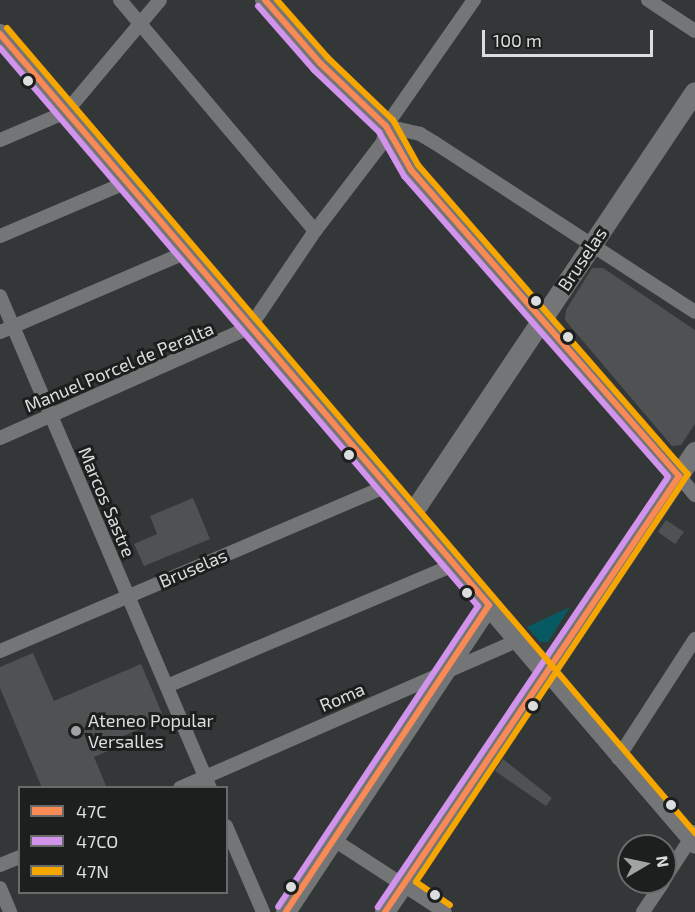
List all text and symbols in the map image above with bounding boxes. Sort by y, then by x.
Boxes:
scale bar [485,18,656,56]
text: 100 m [493,29,542,51]
unlabelled marker [22,75,34,87]
street label: Bruselas [553,223,611,295]
unlabelled marker [530,295,542,307]
street label: Manuel Porcel de Peralta [21,317,217,417]
unlabelled marker [562,331,574,343]
street label: Marcos Sastre [74,444,140,560]
unlabelled marker [343,449,355,461]
street label: Bruselas [156,544,230,592]
unlabelled marker [461,587,473,599]
street label: Roma [316,678,368,716]
unlabelled marker [527,700,539,712]
place label: Ateneo Popular Versalles [88,710,214,752]
marker: Ateneo Popular Versalles [69,724,83,738]
legend [18,786,228,894]
unlabelled marker [665,799,677,811]
text: 47C [76,800,107,822]
text: 47CO [76,830,118,852]
north arrow [617,834,677,894]
text: N [653,854,674,869]
text: 47N [76,860,109,882]
unlabelled marker [285,881,297,893]
unlabelled marker [429,889,441,901]

